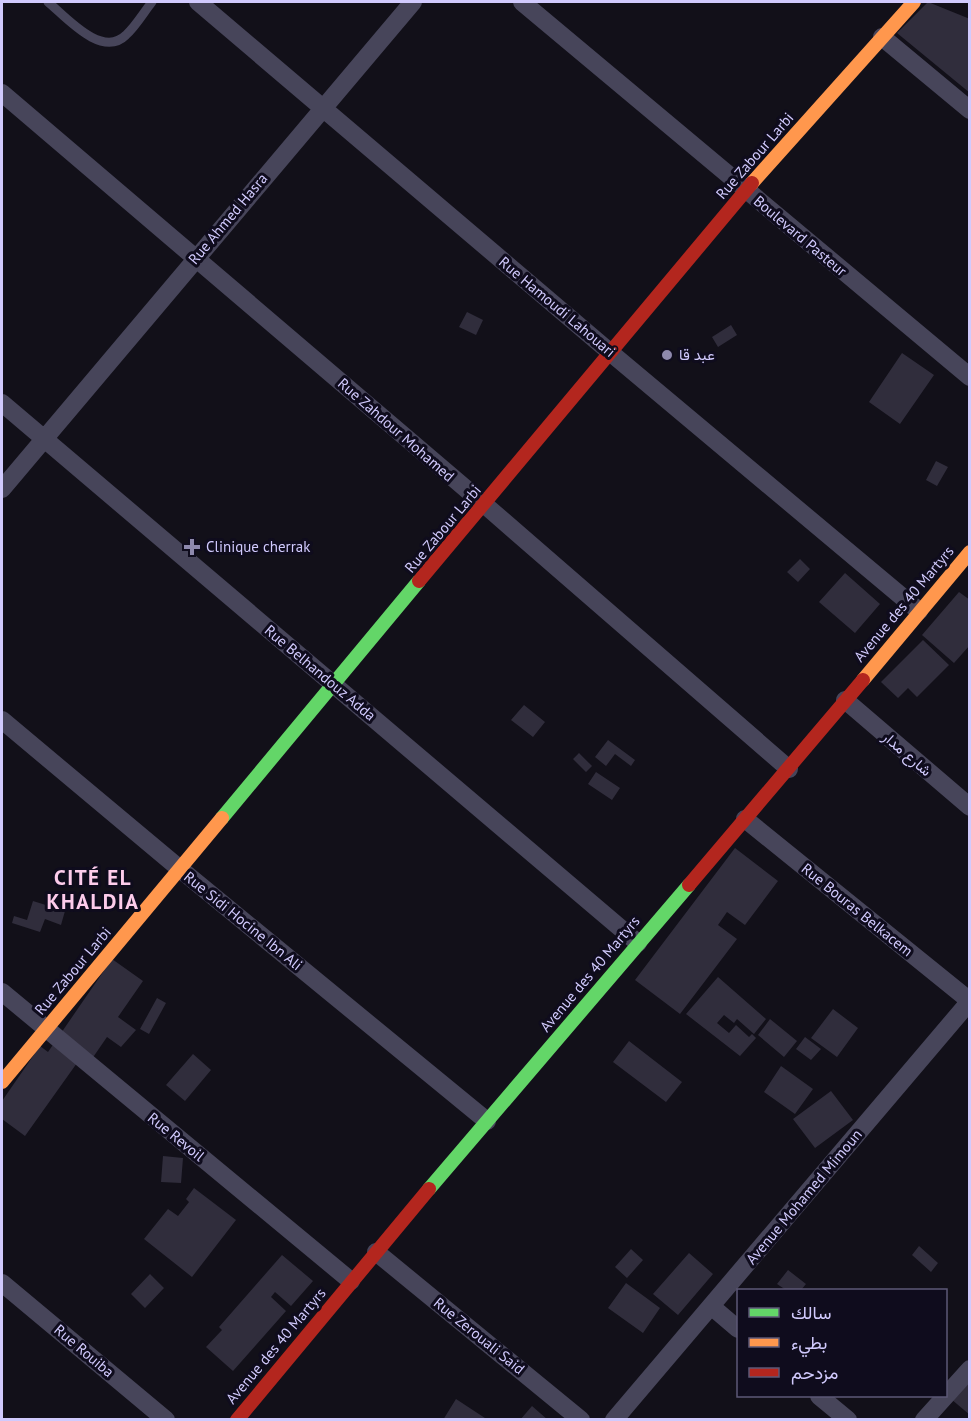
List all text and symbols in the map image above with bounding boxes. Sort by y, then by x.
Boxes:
street label: Rue Zabour Larbi [712,108,798,203]
street label: Rue Ahmed Hasra [184,169,271,268]
street label: Boulevard Pasteur [750,191,851,280]
street label: Rue Hamoudi Lahouari [495,252,619,361]
place label: عبد قا [679,345,715,364]
marker: عبد قا [660,348,674,362]
street label: Rue Zahdour Mohamed [334,374,459,485]
street label: Rue Zabour Larbi [400,481,485,576]
place label: Clinique cherrak [206,537,311,556]
marker: Clinique cherrak [183,538,201,556]
street label: Avenue des 40 Martyrs [850,542,958,666]
street label: Rue Belhandouz Adda [261,621,380,725]
street label: شارع مدار [877,727,936,782]
street label: Rue Bouras Belkacem [798,859,917,960]
district label: CITÉ EL KHALDIA [47,864,139,915]
street label: Rue Sidi Hocine Ibn Ali [180,867,306,974]
street label: Avenue des 40 Martyrs [536,912,644,1036]
street label: Rue Zabour Larbi [30,923,115,1018]
street label: Rue Revoil [144,1108,209,1166]
street label: Avenue Mohamed Mimoun [741,1125,866,1268]
street label: Avenue des 40 Martyrs [222,1284,330,1408]
legend [737,1289,947,1397]
street label: Rue Zerouali Said [430,1293,529,1378]
text: سالك [791,1301,831,1324]
street label: Rue Rouiba [50,1320,118,1381]
text: بطيء [791,1331,827,1358]
text: مزدحم [791,1361,838,1385]

